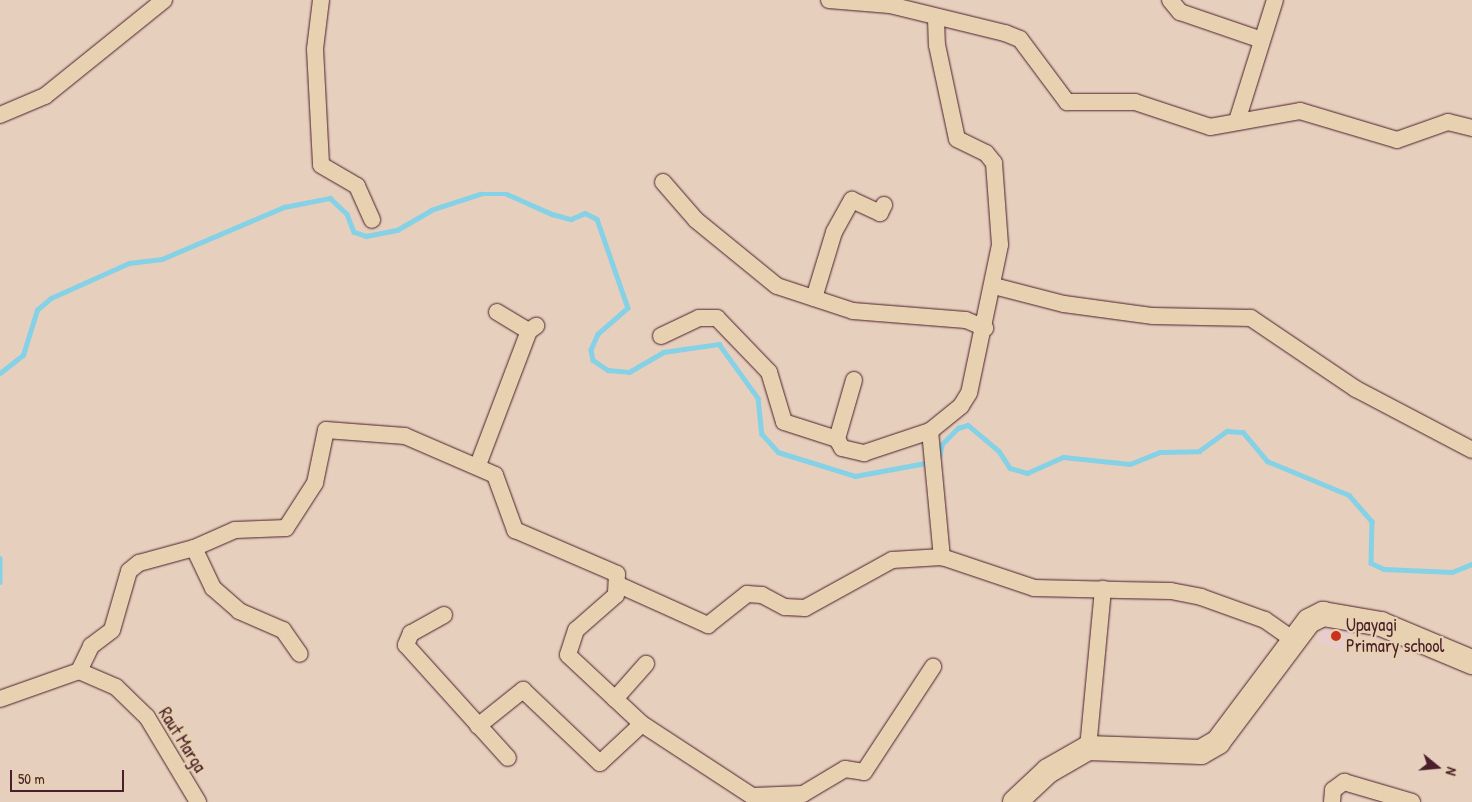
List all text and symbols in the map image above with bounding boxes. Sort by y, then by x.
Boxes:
place label: Upayagi Primary school [1346,615,1444,658]
marker: Upayagi Primary school [1330,630,1342,642]
street label: Raut Marga [154,704,210,776]
north arrow [1412,742,1462,792]
scale bar [12,760,126,792]
text: N [1442,765,1462,778]
text: 50 m [18,768,45,789]

